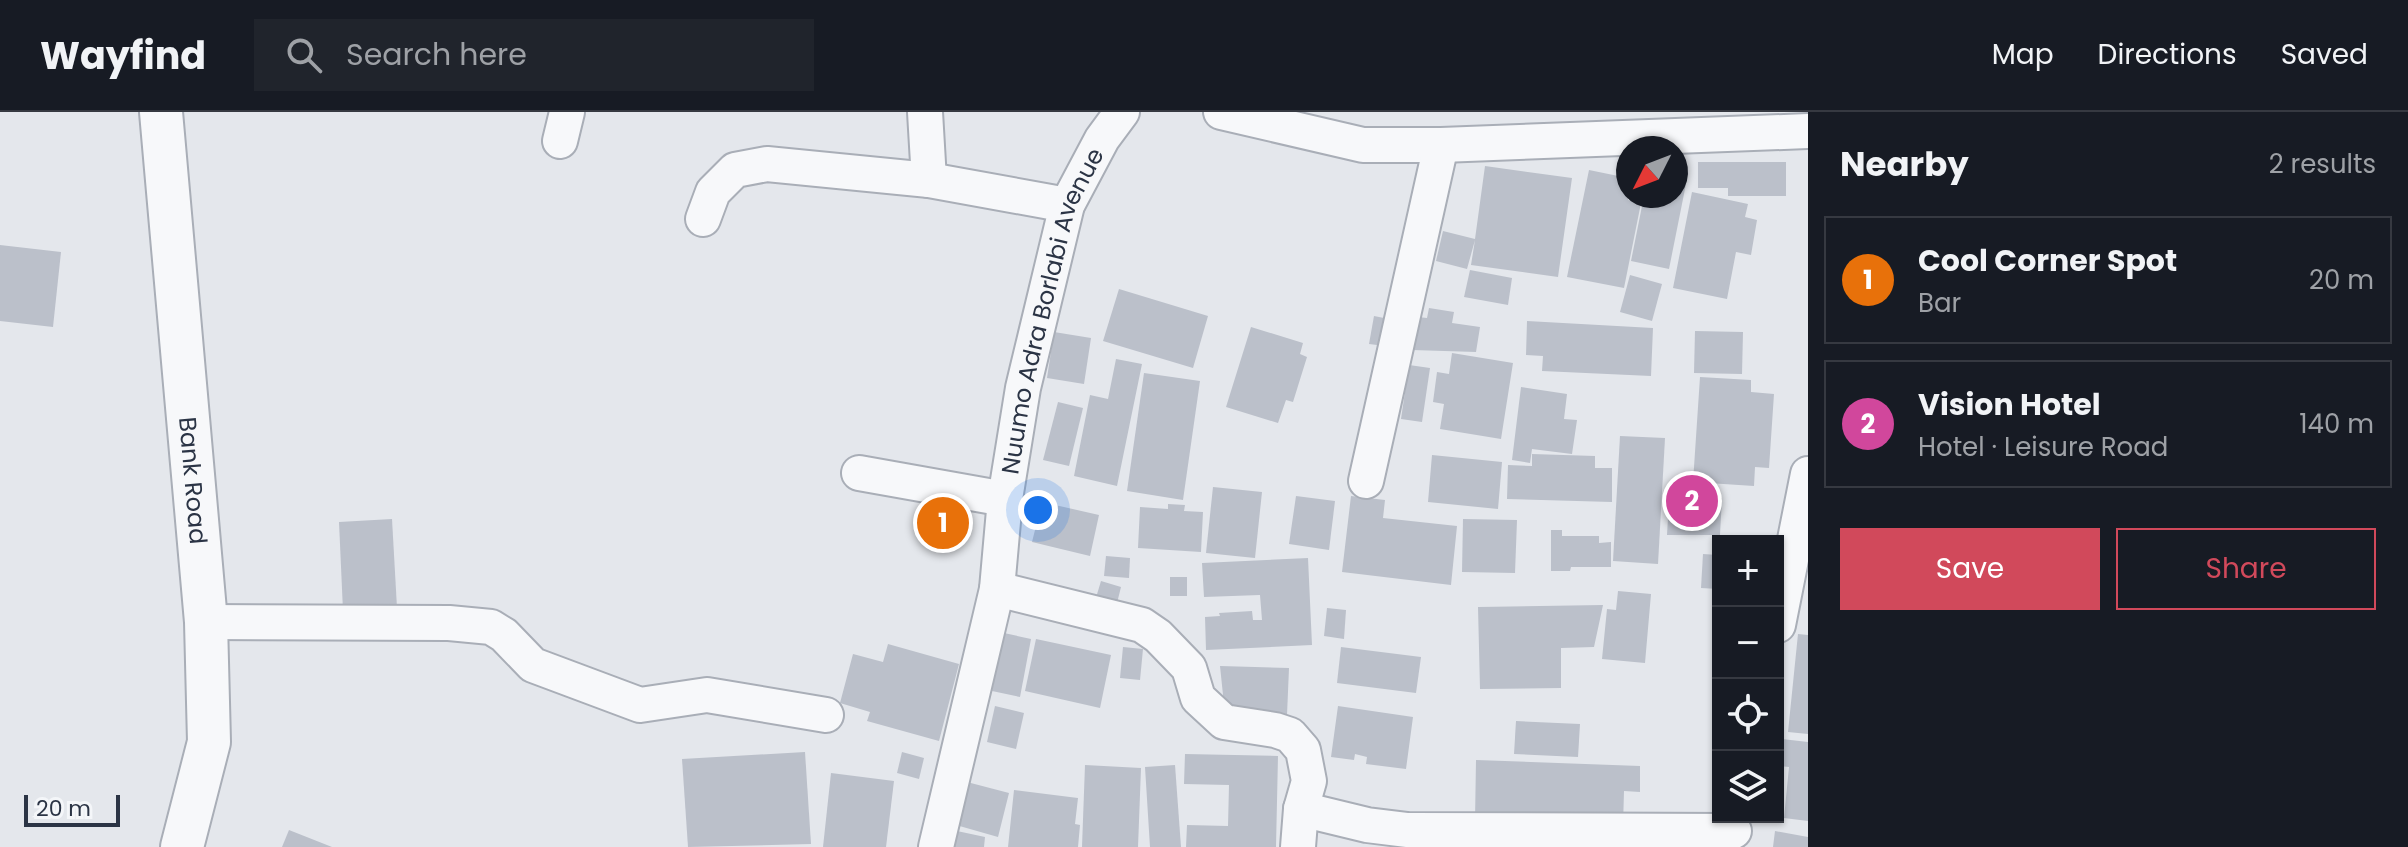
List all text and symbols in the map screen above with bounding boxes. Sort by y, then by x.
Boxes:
search box [254,19,814,91]
text: Wayfind [40,29,206,82]
icon: search [282,33,326,77]
text: Search here [346,33,527,76]
text: Map [1992,35,2054,74]
text: Directions [2098,35,2237,74]
text: Saved [2281,35,2368,74]
north arrow [1616,136,1688,208]
text: Nearby [1840,140,1969,188]
street label: Nuumo Adra Borlabi Avenue [993,142,1111,477]
text: 2 results [2269,146,2376,182]
text: Cool Corner Spot [1918,239,2177,282]
text: 1 [1863,262,1873,298]
text: 20 m [2309,262,2374,298]
text: Bar [1918,285,1961,321]
text: Vision Hotel [1918,383,2101,426]
text: 2 [1861,406,1875,442]
text: 140 m [2299,406,2374,442]
street label: Bank Road [171,416,216,546]
text: Hotel · Leisure Road [1918,429,2168,465]
pin: 2 [1666,471,1718,531]
your location [1018,490,1058,530]
pin: 1 [917,493,969,553]
button: Save [1840,528,2100,610]
button: Share [2116,528,2376,610]
map controls [1712,535,1784,823]
button: + [1712,535,1784,607]
button: − [1712,607,1784,679]
button: locate [1712,679,1784,751]
button: layers [1712,751,1784,823]
scale bar [24,791,120,827]
text: 20 m [36,793,91,824]

